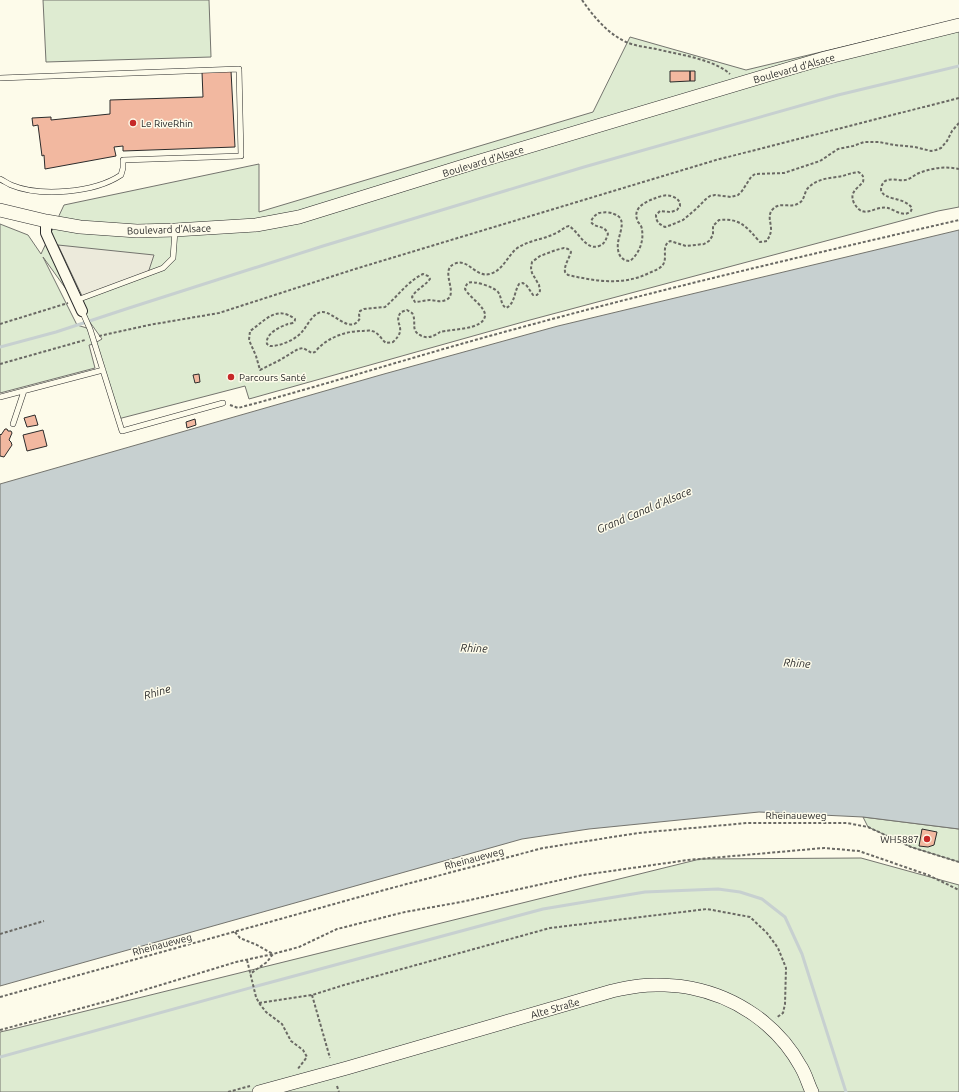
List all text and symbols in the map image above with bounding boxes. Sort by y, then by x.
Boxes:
street label: Boulevard d'Alsace [752,52,836,85]
marker: Le RiveRhin [128,118,138,128]
place label: Le RiveRhin [141,118,193,129]
street label: Boulevard d'Alsace [441,144,525,179]
street label: Boulevard d'Alsace [127,223,211,236]
marker: Parcours Santé [226,372,236,382]
place label: Parcours Santé [239,372,306,383]
water label: Grand Canal d'Alsace [595,484,693,535]
water label: Rhine [460,642,488,654]
water label: Rhine [783,656,811,670]
water label: Rhine [142,682,172,702]
street label: Rheinaueweg [766,810,827,821]
place label: WH5887 [880,834,919,845]
marker: WH5887 [922,834,932,844]
street label: Rheinaueweg [443,845,505,872]
street label: Rheinaueweg [131,931,193,958]
street label: Alte Straße [529,996,581,1021]

